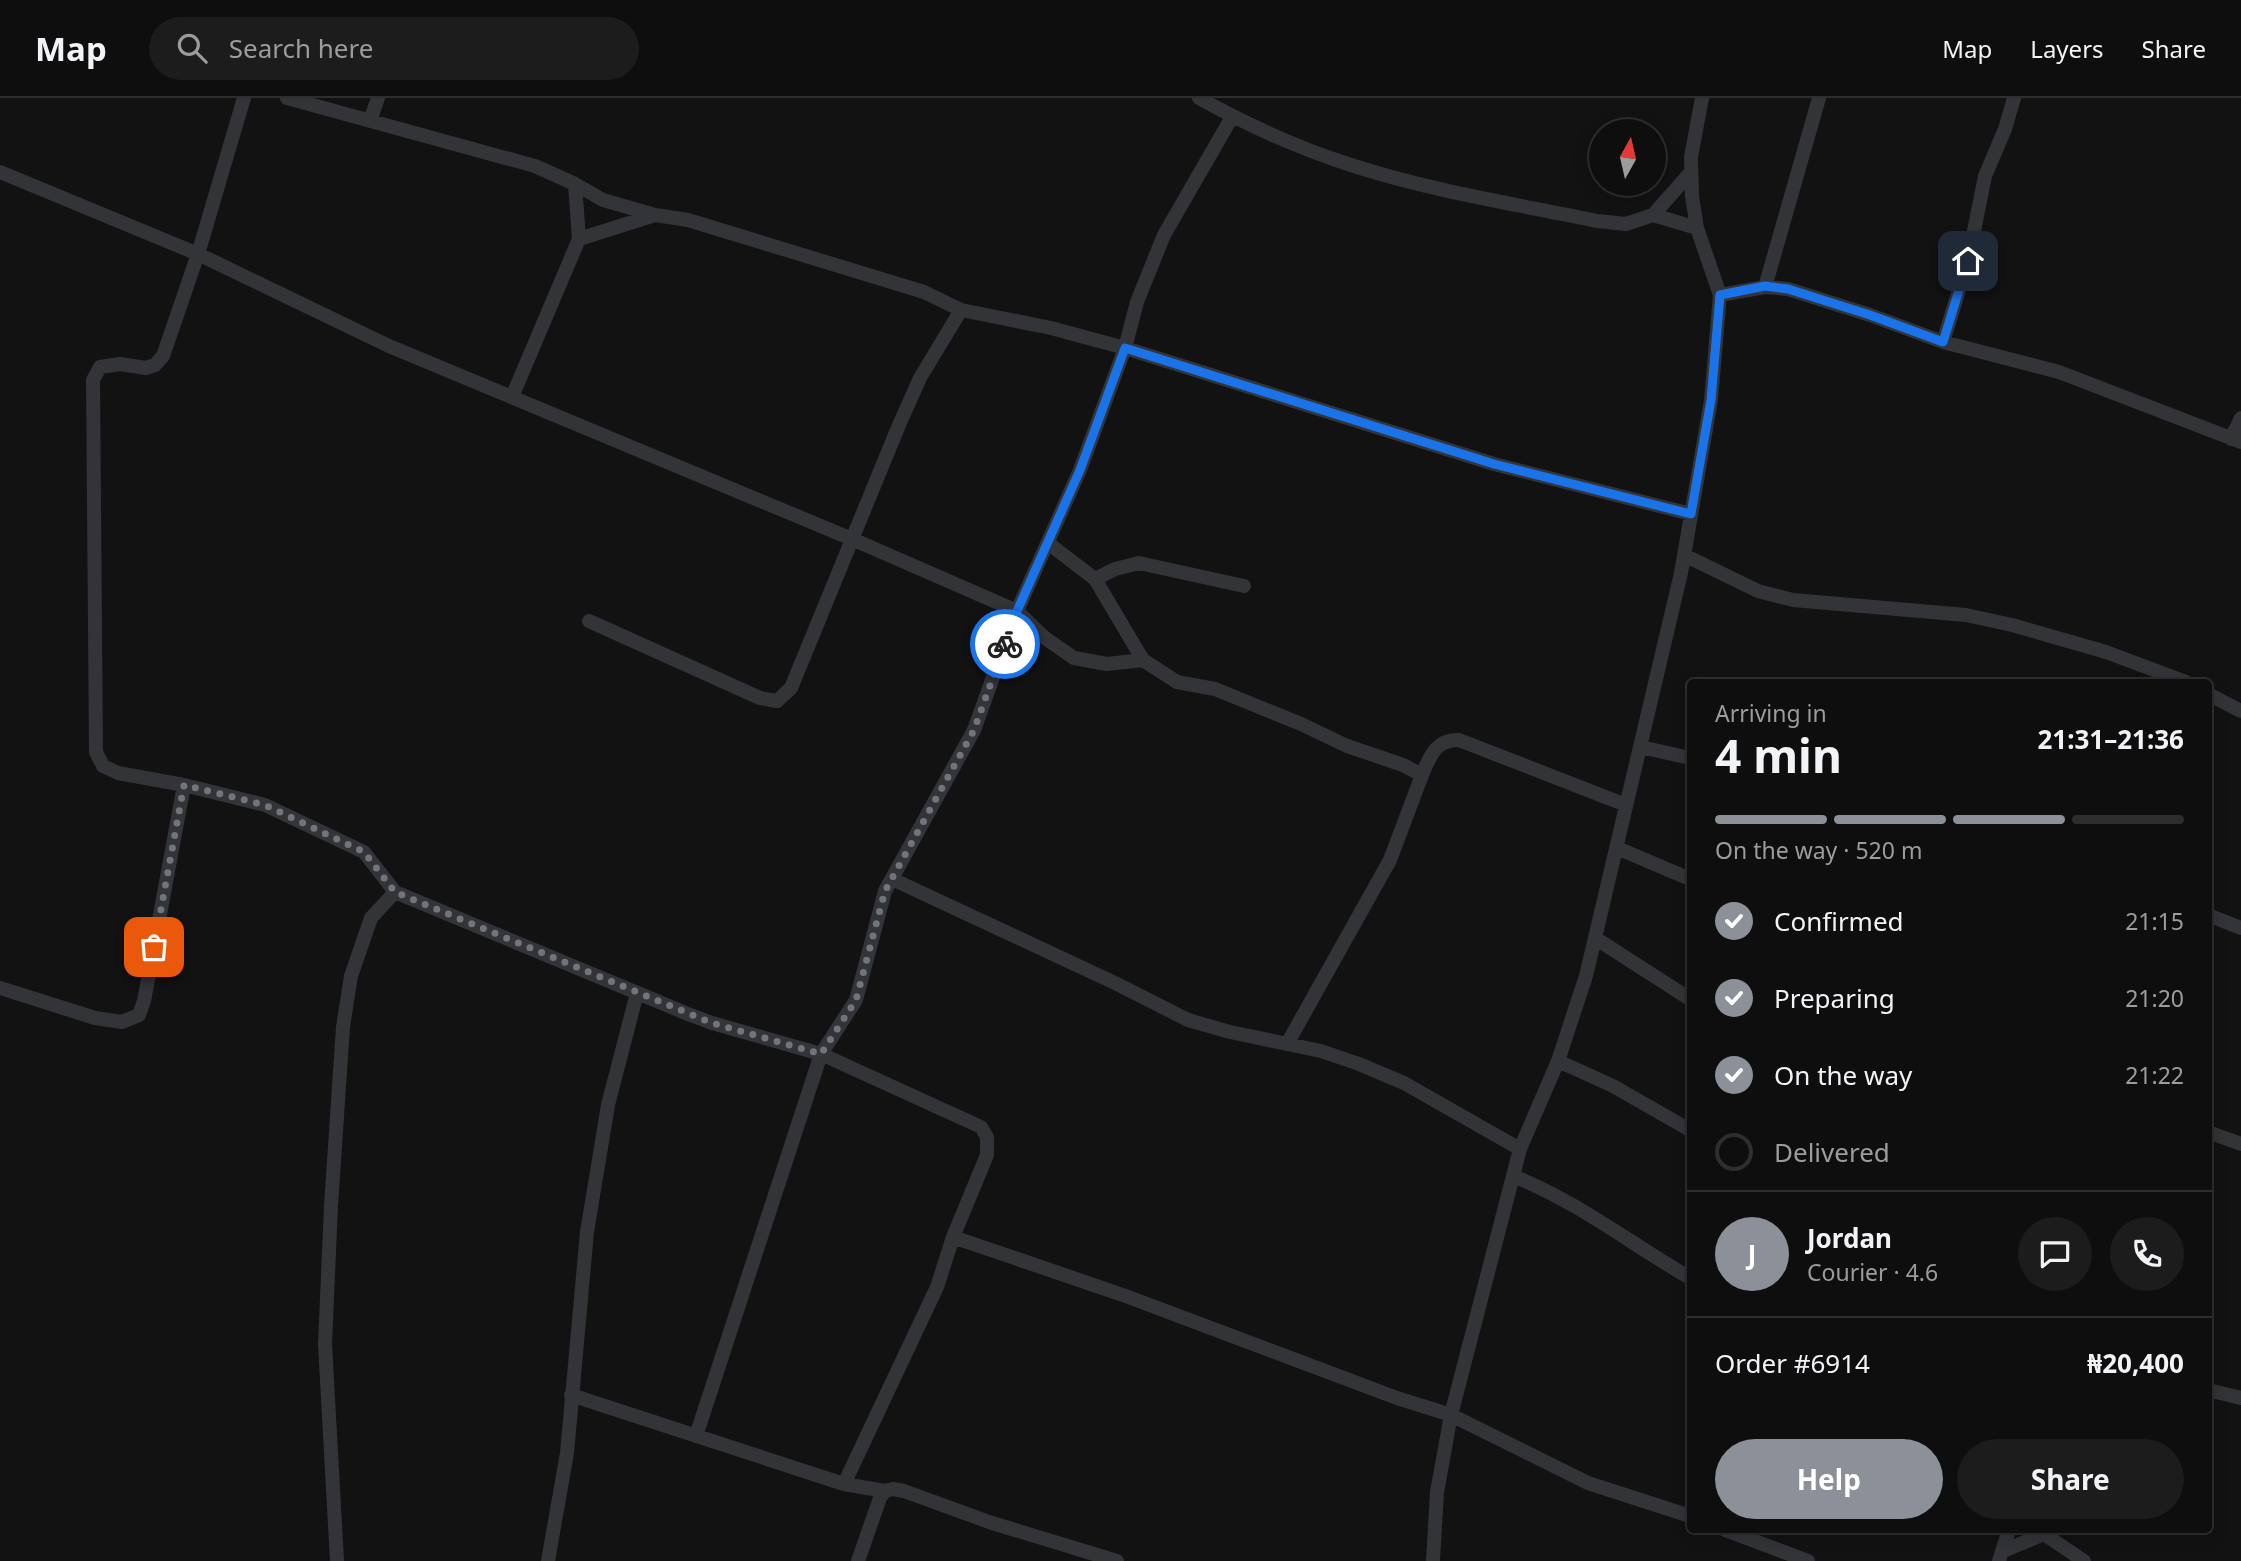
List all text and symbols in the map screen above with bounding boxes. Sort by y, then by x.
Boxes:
search box [149,17,639,80]
text: Map [35,26,107,71]
icon: search [173,29,211,67]
text: Search here [229,30,373,66]
text: Map [1942,32,1992,65]
text: Layers [2030,32,2104,65]
text: Share [2142,32,2206,65]
north arrow [1589,119,1666,196]
map controls [1589,119,1666,196]
pin [1938,231,1998,291]
icon: home [1949,242,1987,280]
courier [970,609,1040,679]
icon: bike [986,625,1024,663]
text: Arriving in [1715,697,1827,729]
text: 21:31–21:36 [2037,721,2184,757]
text: 4 min [1715,724,1842,786]
text: On the way · 520 m [1715,834,1922,866]
icon: check [1715,902,1753,940]
text: Confirmed [1774,903,1904,939]
text: 21:15 [2125,905,2184,937]
pin [124,917,184,977]
icon: bag [135,928,173,966]
icon: check [1715,979,1753,1017]
text: Preparing [1774,980,1895,1016]
text: 21:20 [2125,982,2184,1014]
icon: check [1715,1056,1753,1094]
text: On the way [1774,1057,1912,1093]
text: 21:22 [2125,1059,2184,1091]
text: Delivered [1774,1134,1890,1170]
button: chat [2018,1217,2092,1291]
button: phone [2110,1217,2184,1291]
text: Jordan [1807,1220,1892,1256]
text: J [1748,1236,1756,1272]
text: Courier · 4.6 [1807,1256,1938,1288]
text: Order #6914 [1715,1345,1870,1381]
text: ₦20,400 [2087,1345,2184,1381]
button: Help [1715,1439,1943,1519]
button: Share [1957,1439,2184,1519]

